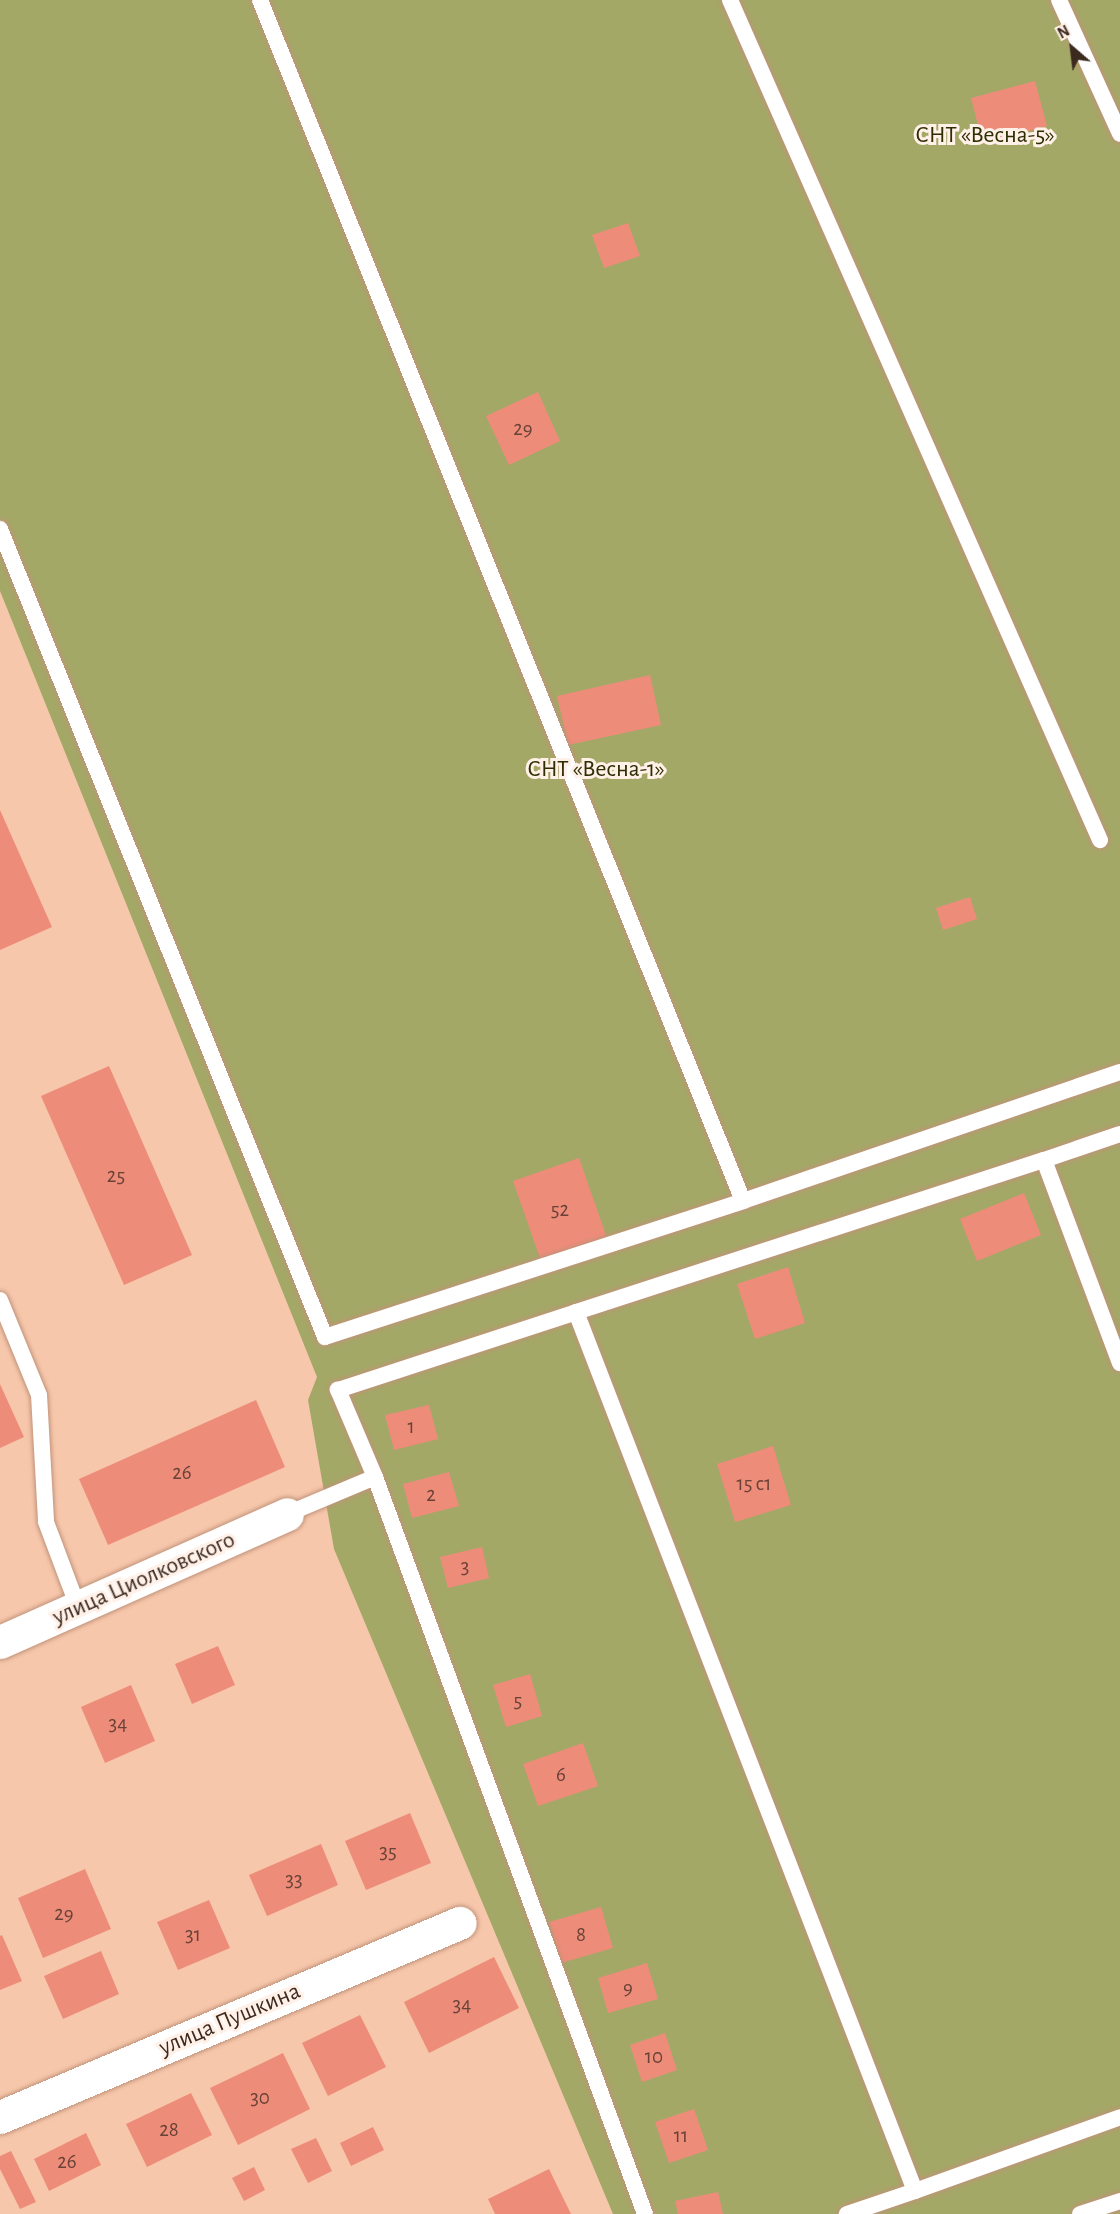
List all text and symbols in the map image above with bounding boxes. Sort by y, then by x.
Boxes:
north arrow [1042,18,1102,78]
text: N [1055,22,1072,42]
park label: СНТ «Весна-5» [915,122,1055,150]
house number: 29 [513,416,533,442]
park label: СНТ «Весна-1» [527,756,665,784]
house number: 25 [107,1163,125,1189]
house number: 52 [551,1197,569,1223]
house number: 1 [407,1414,415,1440]
house number: 26 [172,1460,192,1486]
house number: 15 с1 [736,1471,772,1497]
house number: 2 [426,1482,436,1508]
street label: улица Циолковского [48,1526,240,1632]
house number: 3 [461,1554,469,1580]
house number: 5 [514,1688,522,1714]
house number: 34 [109,1711,127,1737]
house number: 6 [556,1762,566,1788]
house number: 35 [379,1839,397,1865]
house number: 33 [285,1867,303,1893]
house number: 29 [54,1901,74,1927]
house number: 31 [185,1922,201,1948]
house number: 8 [576,1922,586,1948]
house number: 9 [623,1975,633,2001]
street label: улица Пушкина [155,1977,305,2063]
house number: 34 [453,1992,471,2018]
house number: 10 [645,2044,663,2070]
house number: 30 [250,2085,270,2111]
house number: 28 [159,2117,179,2143]
house number: 11 [674,2123,688,2149]
house number: 26 [57,2149,77,2175]

